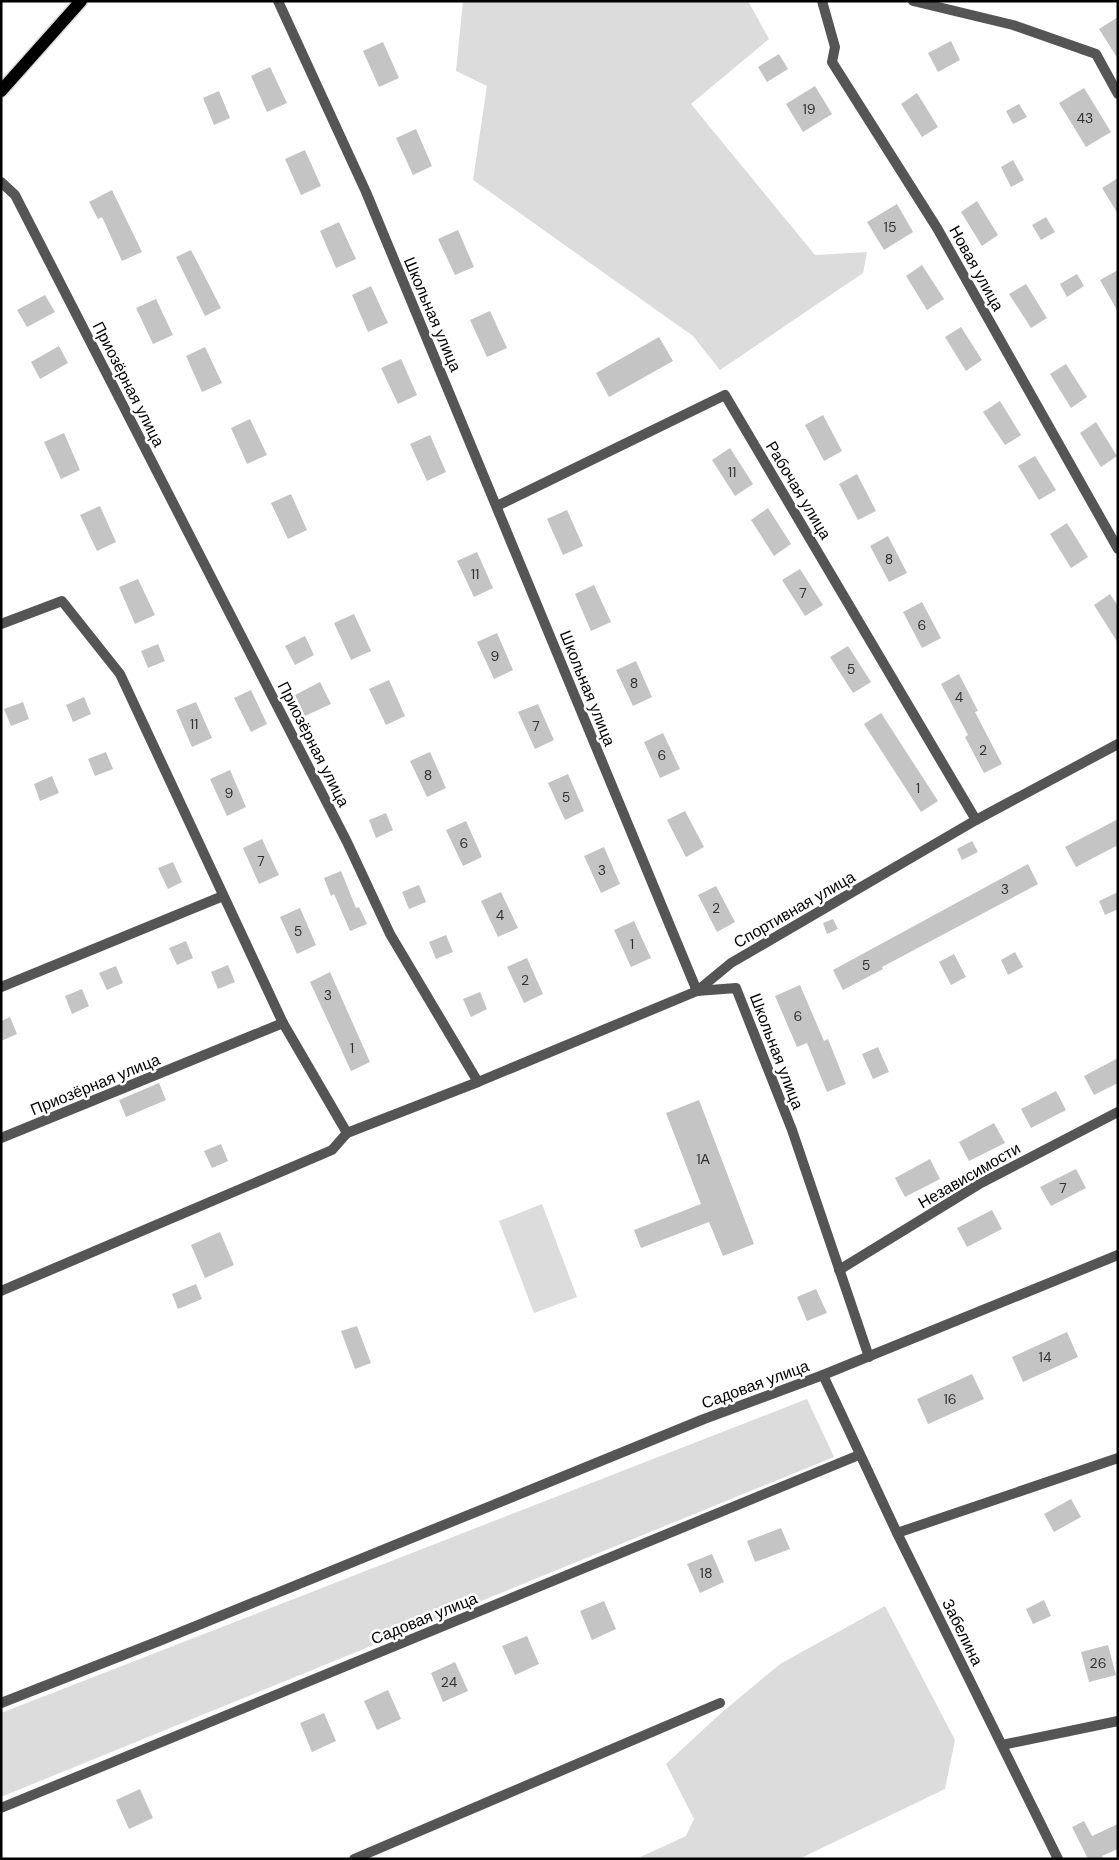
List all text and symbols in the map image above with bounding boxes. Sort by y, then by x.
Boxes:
house number: 19 [802,100,816,118]
house number: 43 [1077,109,1093,127]
house number: 15 [884,218,896,236]
street label: Новая улица [944,222,1009,315]
street label: Школьная улица [399,254,466,375]
street label: Приозёрная улица [88,318,169,450]
street label: Рабочая улица [761,437,836,543]
house number: 11 [728,463,736,481]
house number: 8 [885,550,893,568]
house number: 11 [471,565,479,583]
house number: 7 [799,584,807,602]
house number: 6 [918,616,926,634]
street label: Школьная улица [555,627,620,749]
house number: 9 [491,647,500,665]
house number: 5 [847,660,855,678]
house number: 8 [630,674,638,692]
street label: Приозёрная улица [273,678,354,810]
house number: 4 [955,688,964,706]
house number: 11 [190,715,198,733]
house number: 7 [532,717,540,735]
house number: 2 [979,741,987,759]
house number: 6 [658,746,666,764]
house number: 8 [424,766,432,784]
house number: 1 [916,779,920,797]
house number: 9 [225,784,234,802]
house number: 5 [562,788,570,806]
house number: 6 [460,834,468,852]
house number: 7 [257,852,265,870]
house number: 3 [598,861,606,879]
street label: Спортивная улица [730,866,859,953]
house number: 3 [1001,880,1009,898]
house number: 2 [712,899,720,917]
house number: 4 [496,906,505,924]
house number: 5 [294,922,302,940]
house number: 1 [630,935,634,953]
house number: 5 [862,956,870,974]
house number: 2 [521,971,529,989]
house number: 3 [324,986,332,1004]
street label: Школьная улица [745,990,808,1112]
house number: 6 [794,1007,802,1025]
house number: 1 [350,1039,354,1057]
street label: Приозёрная улица [27,1049,163,1120]
street label: Независимости [914,1138,1024,1213]
house number: 1А [696,1150,711,1168]
house number: 7 [1059,1179,1067,1197]
house number: 14 [1039,1348,1052,1366]
street label: Садовая улица [698,1355,812,1414]
house number: 16 [943,1390,957,1408]
house number: 18 [700,1564,712,1582]
street label: Садовая улица [368,1588,481,1649]
street label: Забелина [937,1595,988,1669]
house number: 26 [1090,1654,1106,1672]
house number: 24 [441,1673,458,1691]

